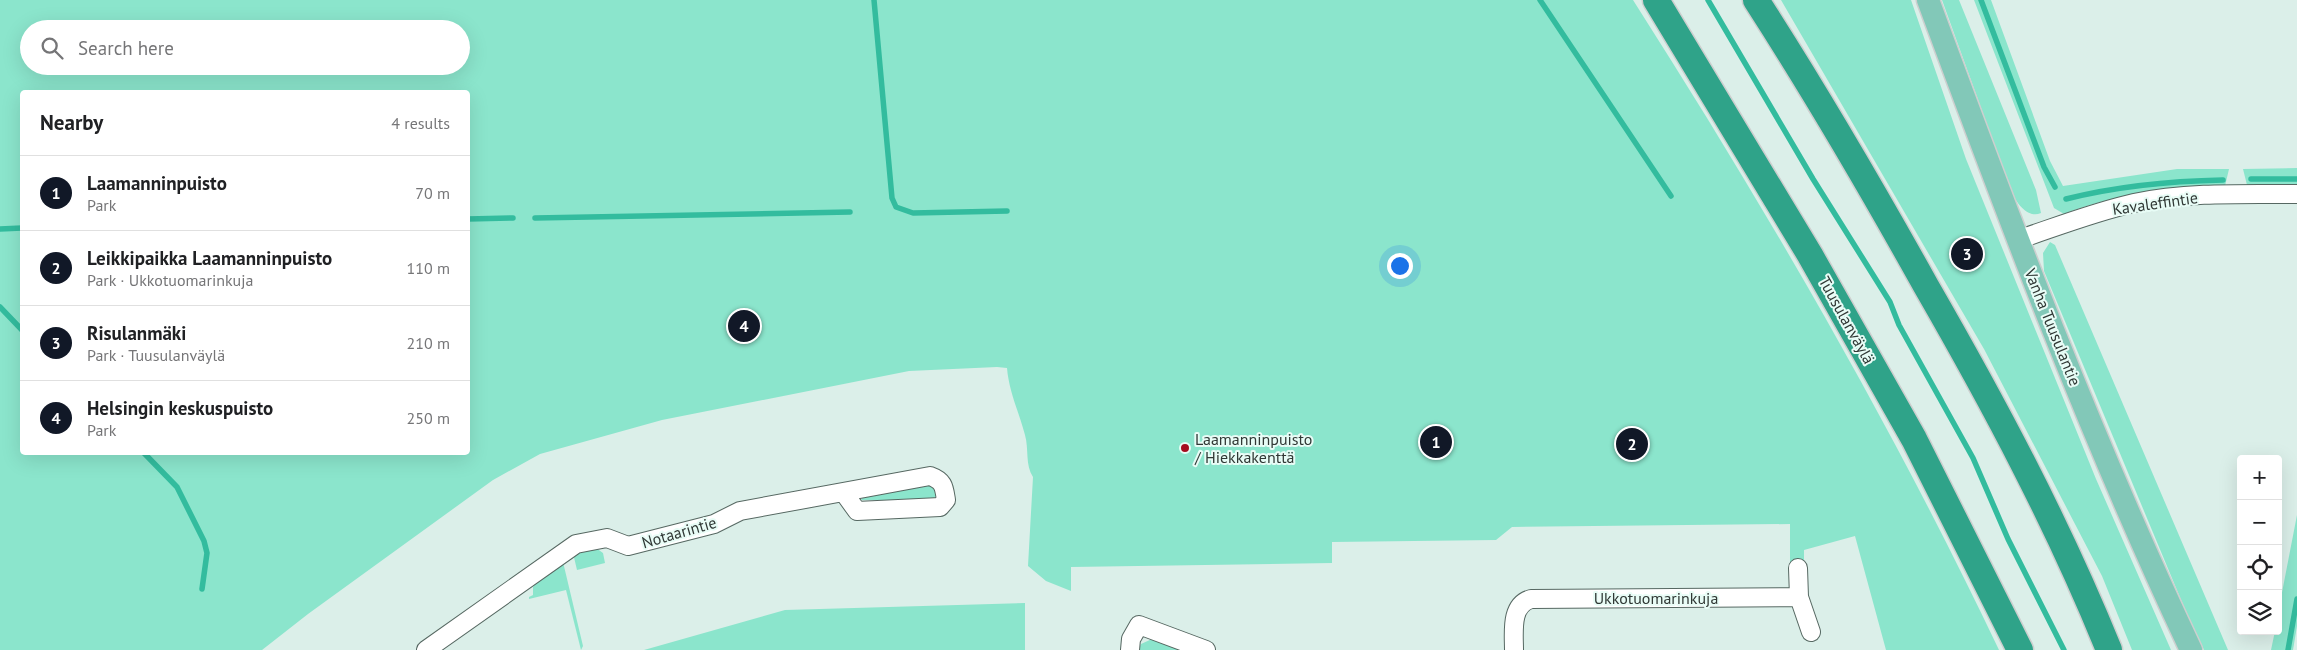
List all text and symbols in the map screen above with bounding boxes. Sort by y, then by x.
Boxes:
search box [20,20,470,75]
icon: search [38,34,66,62]
text: Search here [78,36,174,60]
text: Nearby [40,109,103,136]
text: 4 results [391,113,450,133]
text: Laamanninpuisto [87,171,227,195]
text: 1 [51,183,61,203]
text: 70 m [415,183,450,203]
street label: Kavaleffintie [2111,187,2199,219]
text: Park [87,195,116,215]
pin: 3 [1951,235,1983,273]
text: Leikkipaikka Laamanninpuisto [87,246,332,270]
your location [1387,253,1413,279]
text: 2 [51,258,61,278]
text: 110 m [407,258,450,278]
street label: Vanha Tuusulantie [2020,265,2086,388]
text: Park · Ukkotuomarinkuja [87,270,253,290]
street label: Tuusulanväylä [1815,273,1879,367]
pin: 4 [728,307,760,345]
text: Risulanmäki [87,321,186,345]
text: 3 [51,333,61,353]
text: 210 m [407,333,450,353]
text: Park · Tuusulanväylä [87,345,225,365]
text: Helsingin keskuspuisto [87,396,273,420]
text: 4 [51,408,61,428]
text: 250 m [407,408,450,428]
text: Park [87,420,116,440]
pin: 1 [1420,423,1452,461]
pin: 2 [1616,425,1648,463]
place label: Laamanninpuisto / Hiekkakenttä [1194,429,1312,467]
marker: Laamanninpuisto / Hiekkakenttä [1179,442,1191,454]
map controls [2237,455,2282,635]
button: + [2237,455,2282,500]
button: − [2237,500,2282,545]
street label: Notaarintie [639,512,719,552]
button: locate [2237,545,2282,590]
street label: Ukkotuomarinkuja [1594,588,1718,608]
button: layers [2237,590,2282,635]

